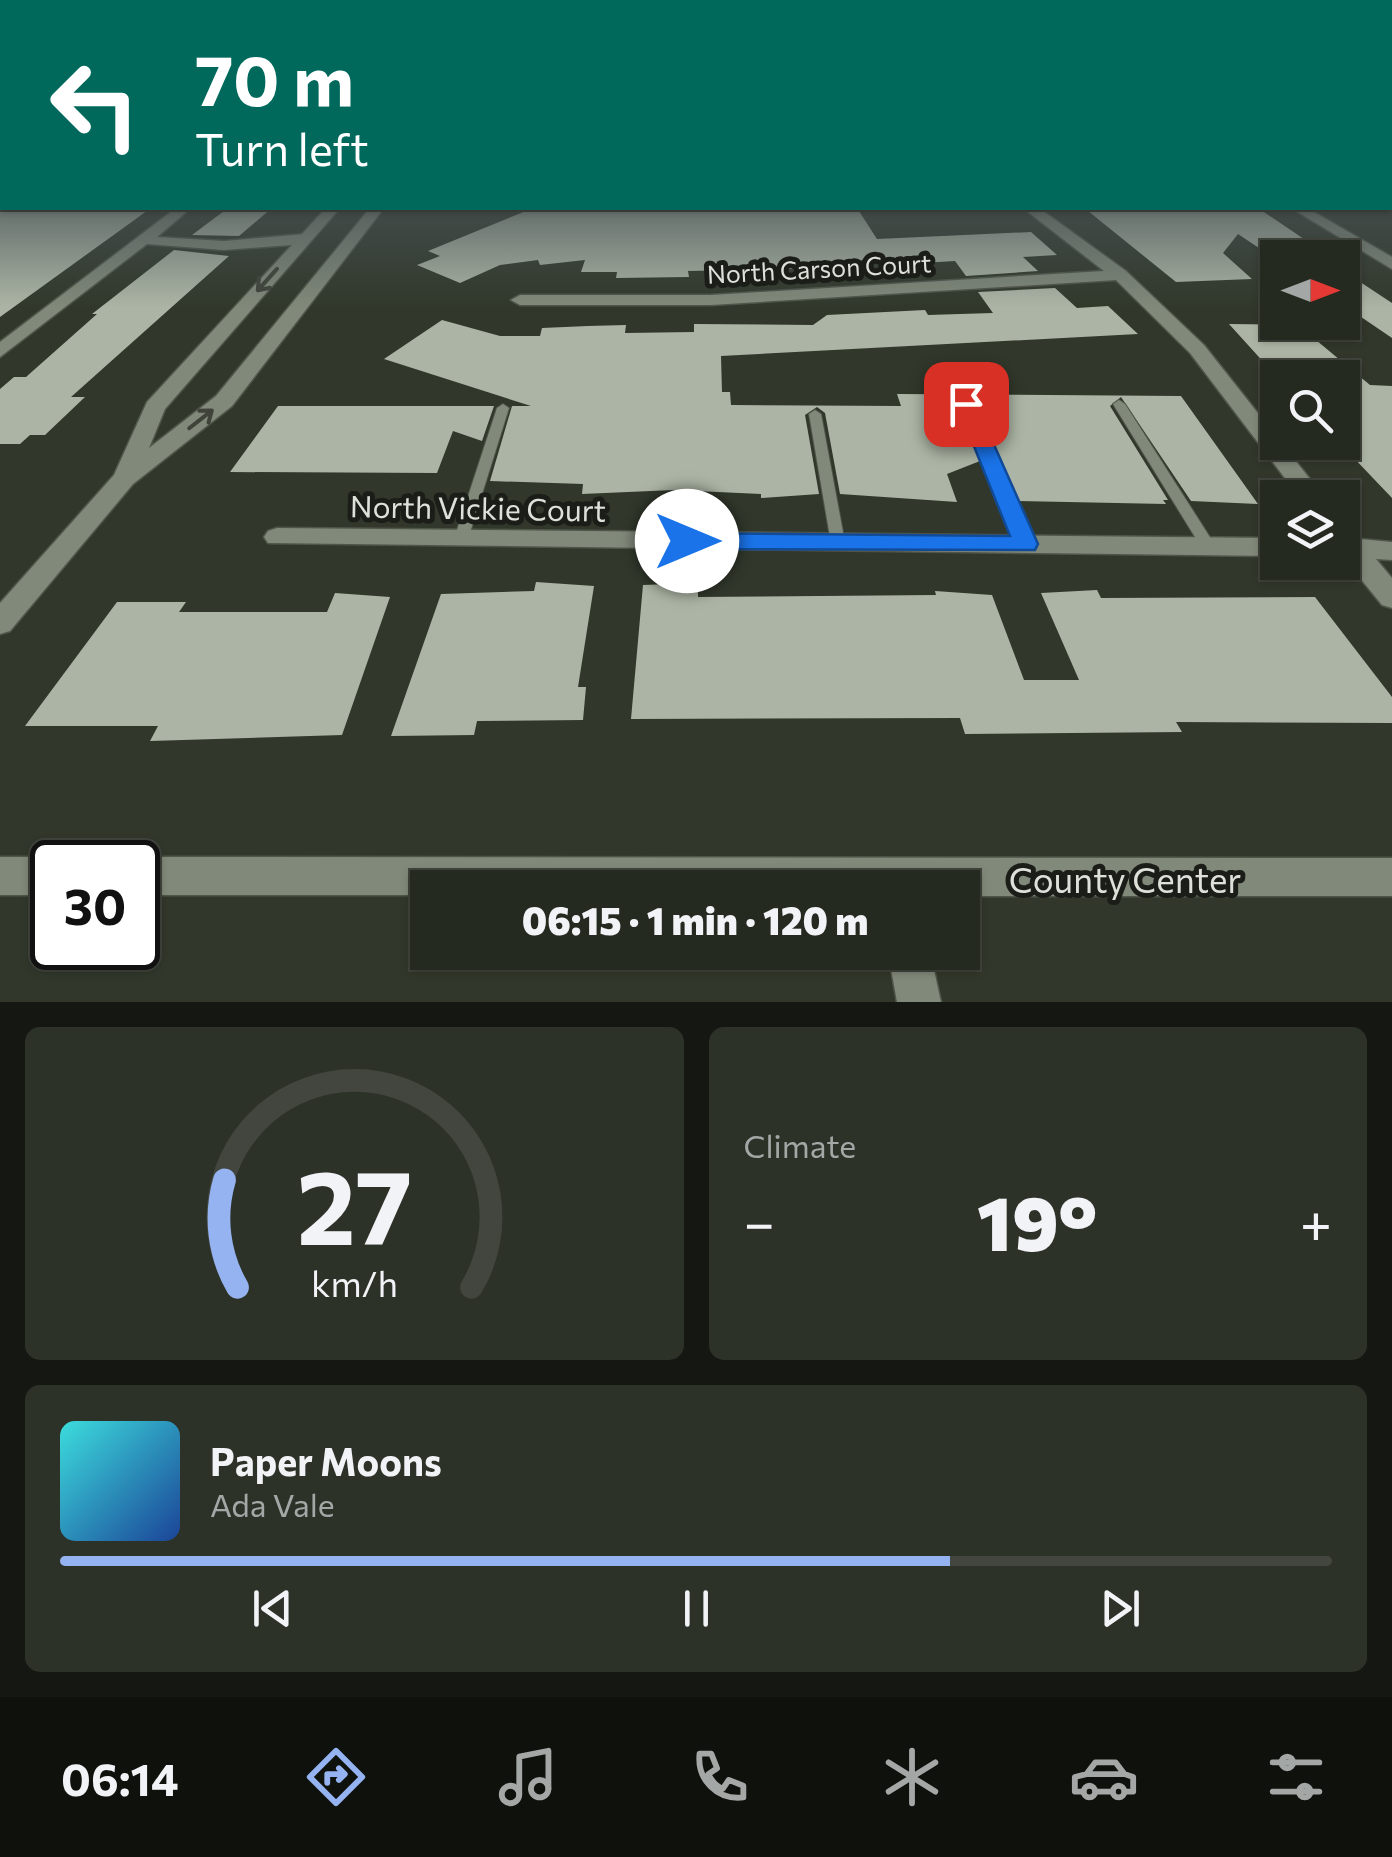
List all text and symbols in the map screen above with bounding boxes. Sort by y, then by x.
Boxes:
text: 70 m [195,35,354,120]
icon: left [30,40,160,170]
text: Turn left [195,120,369,175]
north arrow [1260,240,1360,340]
map controls [1260,240,1360,580]
street label: North Carson Court [706,247,932,289]
one-way arrow [256,267,279,292]
button: search [1260,360,1360,460]
pin [924,362,1009,447]
icon: arrive [939,377,994,432]
one-way arrow [187,408,214,429]
button: layers [1260,480,1360,580]
street label: North Vickie Court [350,486,606,528]
position arrow [635,489,739,593]
speed limit sign: 30 [30,840,160,970]
street label: County Center [1009,857,1241,900]
text: 06:15 · 1 min · 120 m [522,896,868,943]
text: Climate [744,1125,856,1165]
text: 27 [296,1139,412,1266]
text: 19° [977,1175,1097,1266]
text: − [744,1187,775,1254]
text: + [1300,1187,1332,1254]
text: km/h [311,1261,398,1304]
text: Paper Moons [210,1437,442,1484]
text: Ada Vale [210,1484,335,1524]
icon: previous [245,1581,300,1636]
icon: pause [669,1581,724,1636]
icon: next [1093,1581,1148,1636]
icon: directions [301,1742,371,1812]
icon: music [493,1742,563,1812]
icon: phone [685,1742,755,1812]
icon: climate [877,1742,947,1812]
icon: car [1069,1742,1139,1812]
icon: filters [1261,1742,1331,1812]
text: 06:14 [61,1750,179,1805]

